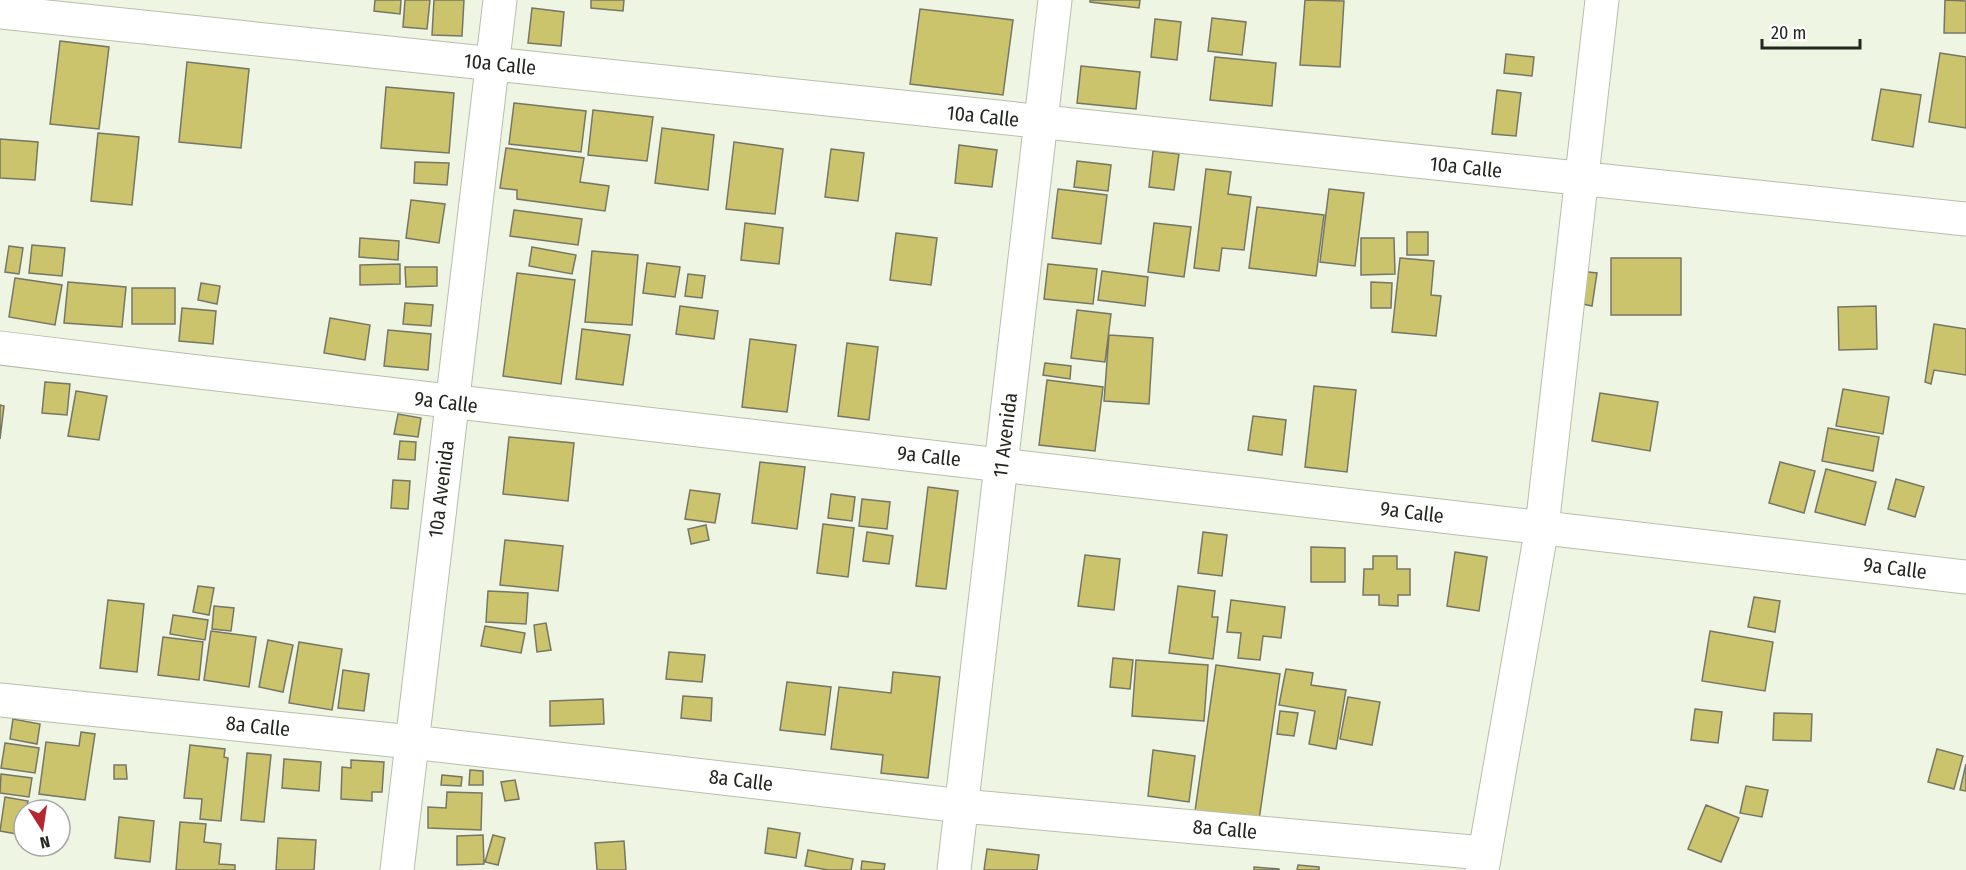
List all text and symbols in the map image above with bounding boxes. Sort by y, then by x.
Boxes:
scale bar [1762,12,1860,50]
text: 20 m [1771,22,1806,44]
street label: 10a Calle [463,48,537,80]
street label: 10a Calle [946,100,1020,132]
street label: 10a Calle [1429,151,1503,183]
street label: 9a Calle [413,386,479,418]
street label: 11 Avenida [988,391,1022,479]
street label: 10a Avenida [423,439,459,539]
street label: 9a Calle [896,441,962,471]
street label: 9a Calle [1379,496,1445,528]
street label: 9a Calle [1862,552,1928,584]
street label: 8a Calle [225,711,291,741]
street label: 8a Calle [708,764,774,796]
north arrow [12,798,72,858]
street label: 8a Calle [1192,814,1258,844]
text: N [38,832,52,852]

